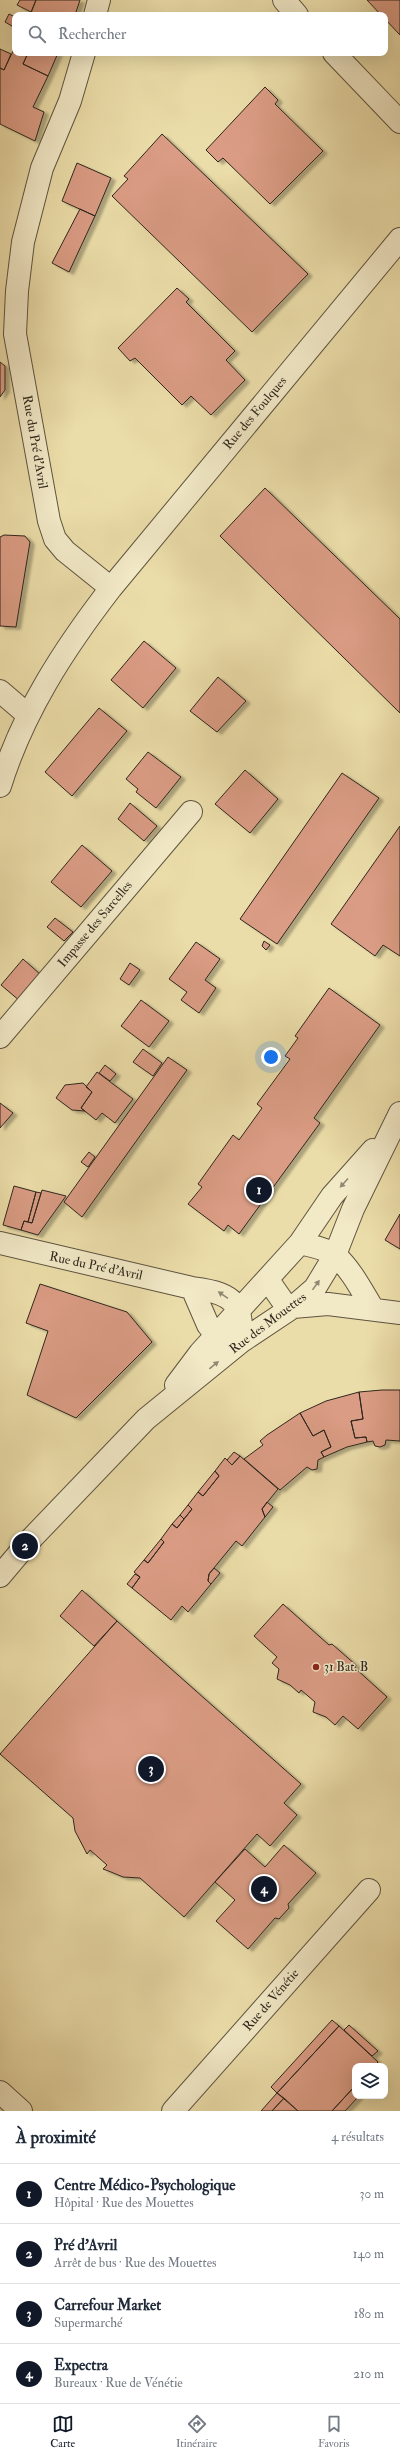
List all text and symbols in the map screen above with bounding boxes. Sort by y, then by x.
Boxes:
search box [12,12,388,56]
icon: search [26,23,48,45]
text: Rechercher [58,25,126,44]
street label: Rue des Foulques [220,373,291,453]
street label: Rue du Pré d'Avril [19,394,51,491]
street label: Impasse des Sarcelles [54,877,137,971]
your location [261,1047,281,1067]
pin: 1 [246,1175,272,1205]
one-way arrow [339,1178,349,1188]
street label: Rue du Pré d'Avril [48,1248,145,1284]
one-way arrow [312,1279,320,1290]
street label: Rue des Mouettes [226,1289,310,1357]
one-way arrow [218,1291,228,1299]
one-way arrow [208,1360,219,1369]
pin: 2 [12,1531,38,1561]
place label: 31 Bat. B [324,1659,368,1675]
marker: 31 Bat. B [311,1662,321,1672]
pin: 3 [138,1754,164,1784]
pin: 4 [251,1874,277,1904]
street label: Rue de Vénétie [240,1965,303,2034]
map controls [352,2063,388,2099]
button: layers [352,2063,388,2099]
text: À proximité [16,2127,96,2148]
text: 4 résultats [331,2129,384,2145]
text: Centre Médico-Psychologique [54,2176,235,2195]
text: 1 [27,2186,31,2202]
text: 30 m [360,2186,384,2202]
text: Hôpital · Rue des Mouettes [54,2195,194,2211]
text: Pré d'Avril [54,2236,117,2255]
text: 2 [26,2246,32,2262]
text: 140 m [353,2246,384,2262]
text: Arrêt de bus · Rue des Mouettes [54,2255,217,2271]
text: Carrefour Market [54,2296,161,2315]
text: 3 [27,2306,32,2322]
text: 180 m [354,2306,384,2322]
text: Supermarché [54,2315,122,2331]
text: Expectra [54,2356,108,2375]
text: 4 [25,2366,33,2382]
text: 210 m [353,2366,384,2382]
text: Bureaux · Rue de Vénétie [54,2375,183,2391]
tab: Carte [50,2413,75,2450]
tab: Itinéraire [176,2413,217,2450]
tab: Favoris [318,2413,350,2450]

